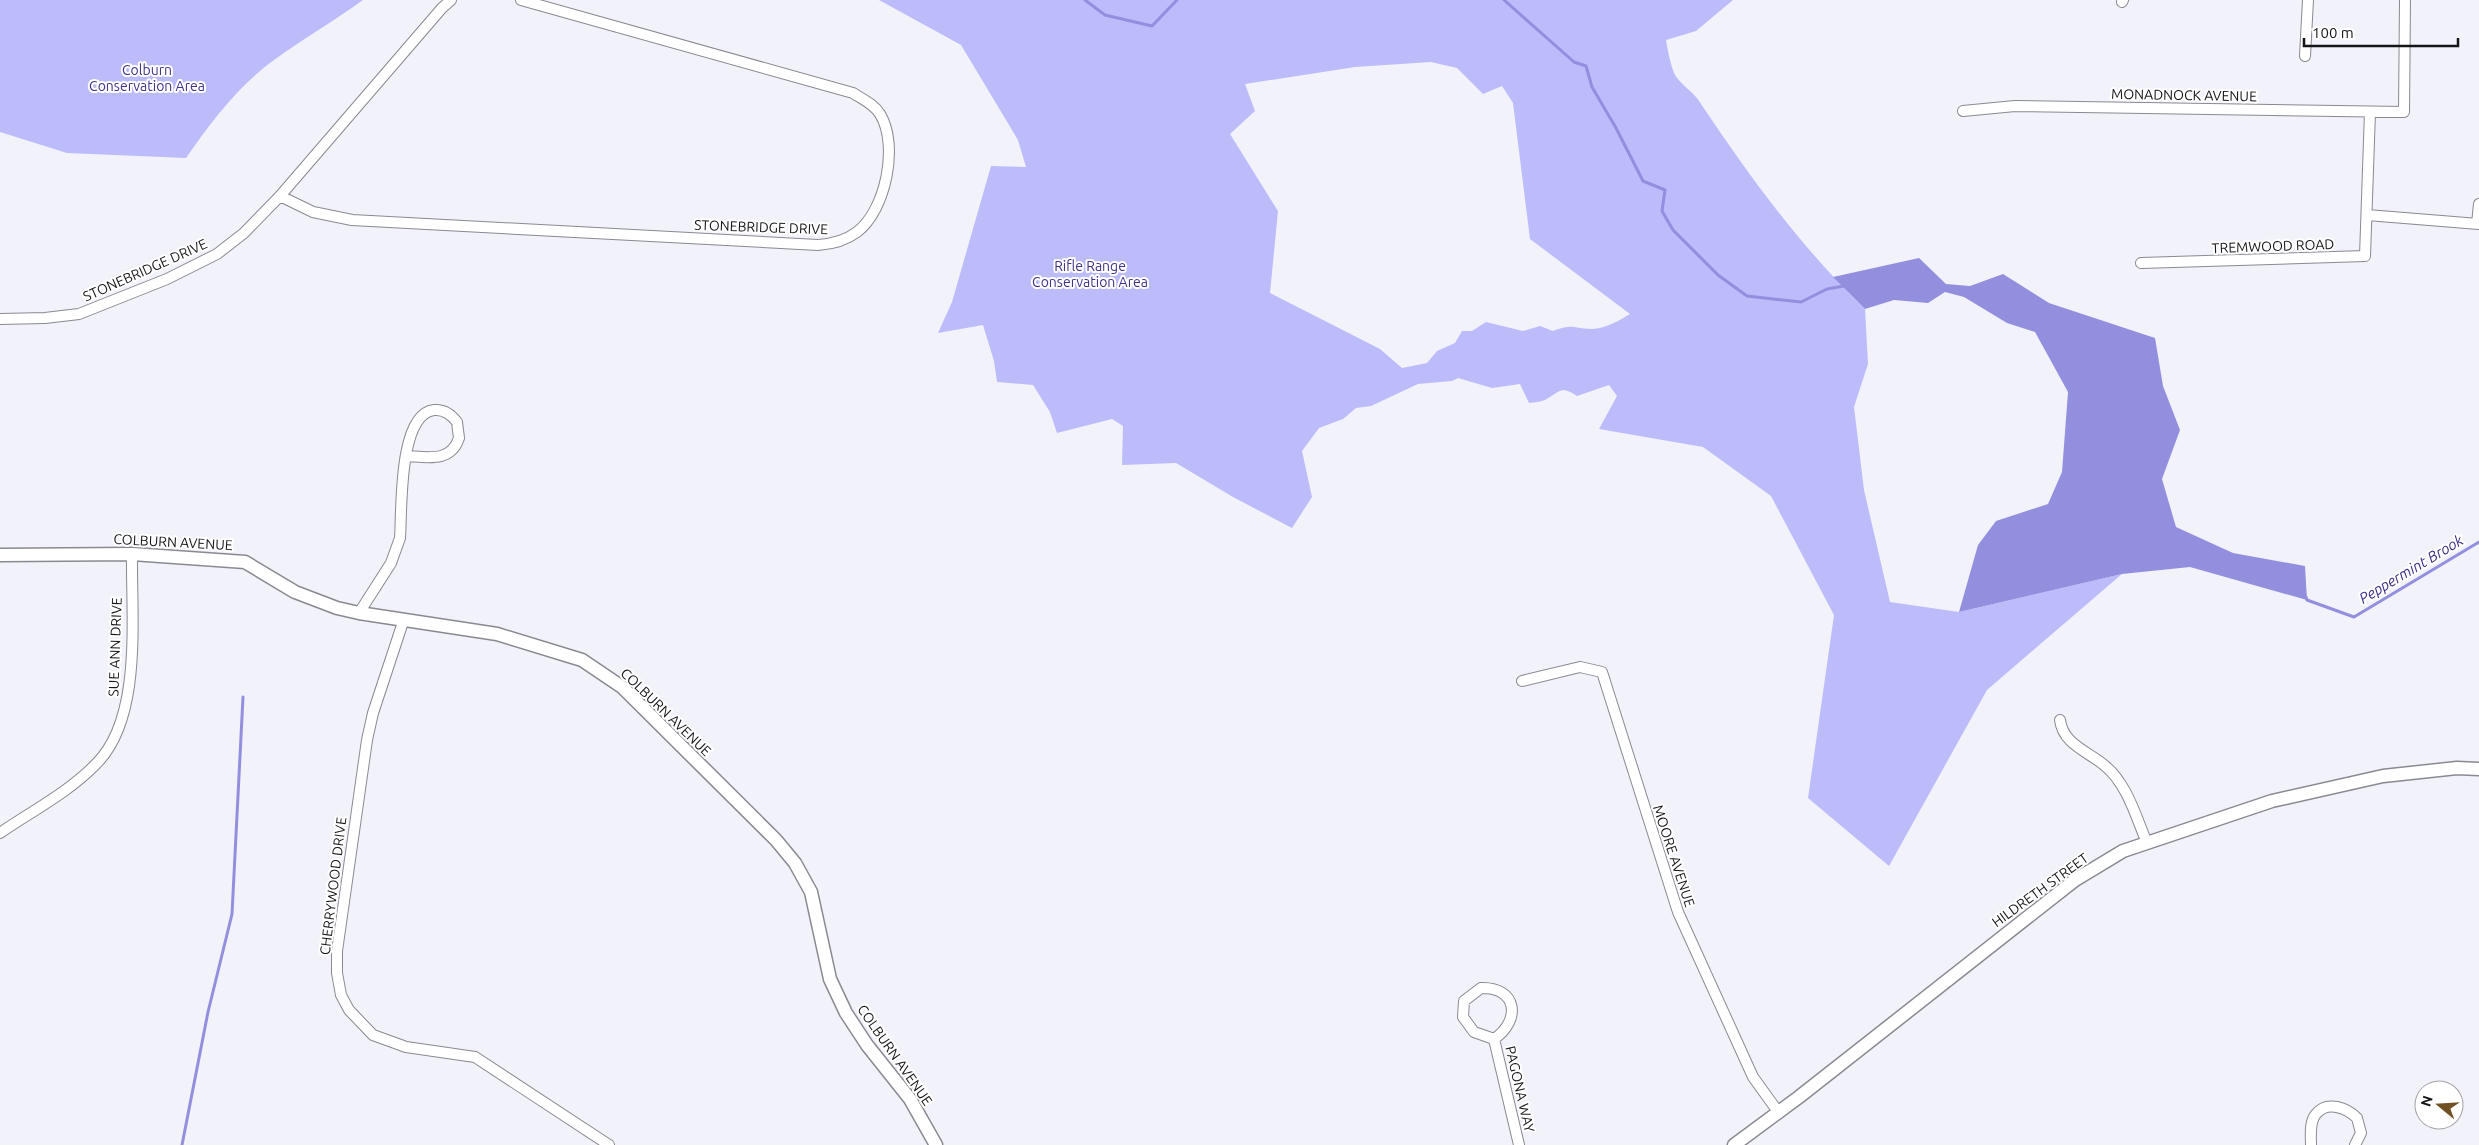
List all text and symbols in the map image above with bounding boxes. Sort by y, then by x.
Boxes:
scale bar [2304,15,2458,47]
text: 100 m [2312,24,2354,41]
park label: Colburn Conservation Area [89,62,205,94]
street label: MONADNOCK AVENUE [2111,86,2257,104]
street label: STONEBRIDGE DRIVE [694,217,828,237]
street label: STONEBRIDGE DRIVE [81,235,210,305]
street label: TREMWOOD ROAD [2211,236,2335,256]
park label: Rifle Range Conservation Area [1032,258,1148,290]
street label: COLBURN AVENUE [113,531,233,553]
water label: Peppermint Brook [2356,531,2466,607]
street label: SUE ANN DRIVE [105,597,125,697]
street label: COLBURN AVENUE [618,665,715,759]
street label: MOORE AVENUE [1650,803,1698,909]
street label: CHERRYWOOD DRIVE [317,816,349,956]
street label: HILDRETH STREET [1989,850,2091,930]
street label: COLBURN AVENUE [854,1002,936,1109]
street label: PAGONA WAY [1502,1044,1538,1134]
north arrow [2414,1080,2464,1130]
text: N [2417,1094,2436,1108]

